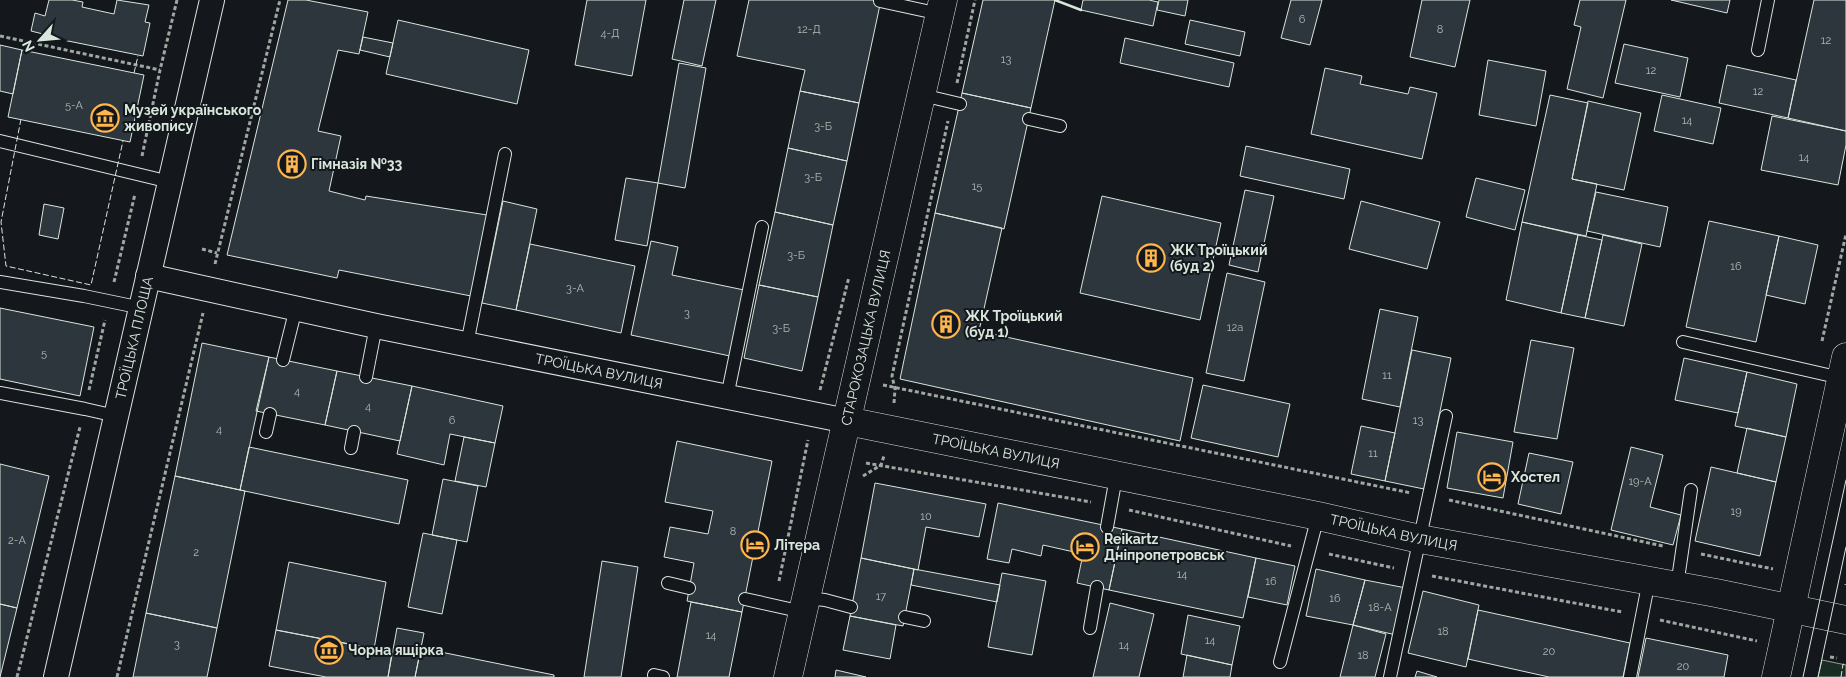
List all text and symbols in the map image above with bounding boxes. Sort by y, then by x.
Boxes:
house number: 6 [1299,13,1306,26]
north arrow [15,15,65,65]
house number: 12-Д [797,23,821,36]
house number: 8 [1437,23,1443,36]
house number: 4-Д [601,27,619,40]
house number: 12 [1821,34,1831,47]
text: N [19,38,38,54]
house number: 13 [1001,53,1011,66]
house number: 12 [1646,64,1656,77]
house number: 12 [1753,85,1763,98]
house number: 5-А [65,99,84,112]
place label: Музей українського живопису [124,102,262,134]
museum icon: Музей українського живопису [90,103,120,133]
house number: 14 [1682,114,1692,127]
house number: 3-Б [814,120,832,133]
building icon: Гімназія №33 [277,149,307,179]
house number: 14 [1799,151,1809,164]
place label: Гімназія №33 [311,156,402,172]
house number: 3-Б [804,171,822,184]
house number: 15 [972,180,982,193]
place label: ЖК Троїцький (буд 2) [1170,242,1267,274]
building icon: ЖК Троїцький (буд 2) [1136,243,1166,273]
street label: СТАРОКОЗАЦЬКА ВУЛИЦЯ [838,248,894,427]
house number: 3-Б [787,249,805,262]
house number: 16 [1730,260,1742,273]
street label: ТРОЇЦЬКА ПЛОЩА [112,274,156,401]
house number: 3-А [566,282,585,295]
house number: 3 [684,307,690,320]
place label: ЖК Троїцький (буд 1) [965,308,1062,340]
building icon: ЖК Троїцький (буд 1) [931,309,961,339]
house number: 12а [1227,321,1243,334]
house number: 3-Б [772,322,790,335]
house number: 5 [41,347,47,360]
street label: ТРОЇЦЬКА ВУЛИЦЯ [534,350,664,392]
house number: 11 [1382,369,1392,382]
house number: 4 [294,385,300,398]
house number: 4 [365,400,371,413]
house number: 6 [449,414,456,427]
house number: 13 [1413,414,1423,427]
house number: 4 [216,423,222,436]
street label: ТРОЇЦЬКА ВУЛИЦЯ [931,430,1061,472]
house number: 11 [1368,447,1378,460]
hotel icon: Хостел [1477,462,1507,492]
place label: Хостел [1510,469,1560,485]
house number: 19-А [1628,475,1652,488]
house number: 19 [1730,505,1742,518]
house number: 10 [920,510,932,523]
street label: ТРОЇЦЬКА ВУЛИЦЯ [1329,511,1459,554]
house number: 8 [730,525,736,538]
hotel icon: Літера [740,530,770,560]
place label: Reikartz Дніпропетровськ [1104,531,1225,563]
hotel icon: Reikartz Дніпропетровськ [1070,532,1100,562]
house number: 2-А [8,534,26,547]
place label: Літера [774,537,820,553]
house number: 2 [193,546,199,559]
house number: 14 [1177,568,1187,581]
house number: 16 [1265,575,1277,588]
house number: 17 [876,590,886,603]
house number: 16 [1329,592,1341,605]
house number: 18-А [1368,601,1392,614]
house number: 18 [1437,625,1449,638]
house number: 14 [706,629,716,642]
house number: 14 [1205,634,1215,647]
museum icon: Чорна ящірка [314,635,344,665]
house number: 3 [174,638,180,651]
house number: 14 [1119,639,1129,652]
place label: Чорна ящірка [348,642,443,658]
house number: 20 [1543,645,1555,658]
house number: 18 [1357,649,1369,662]
house number: 20 [1677,660,1689,673]

